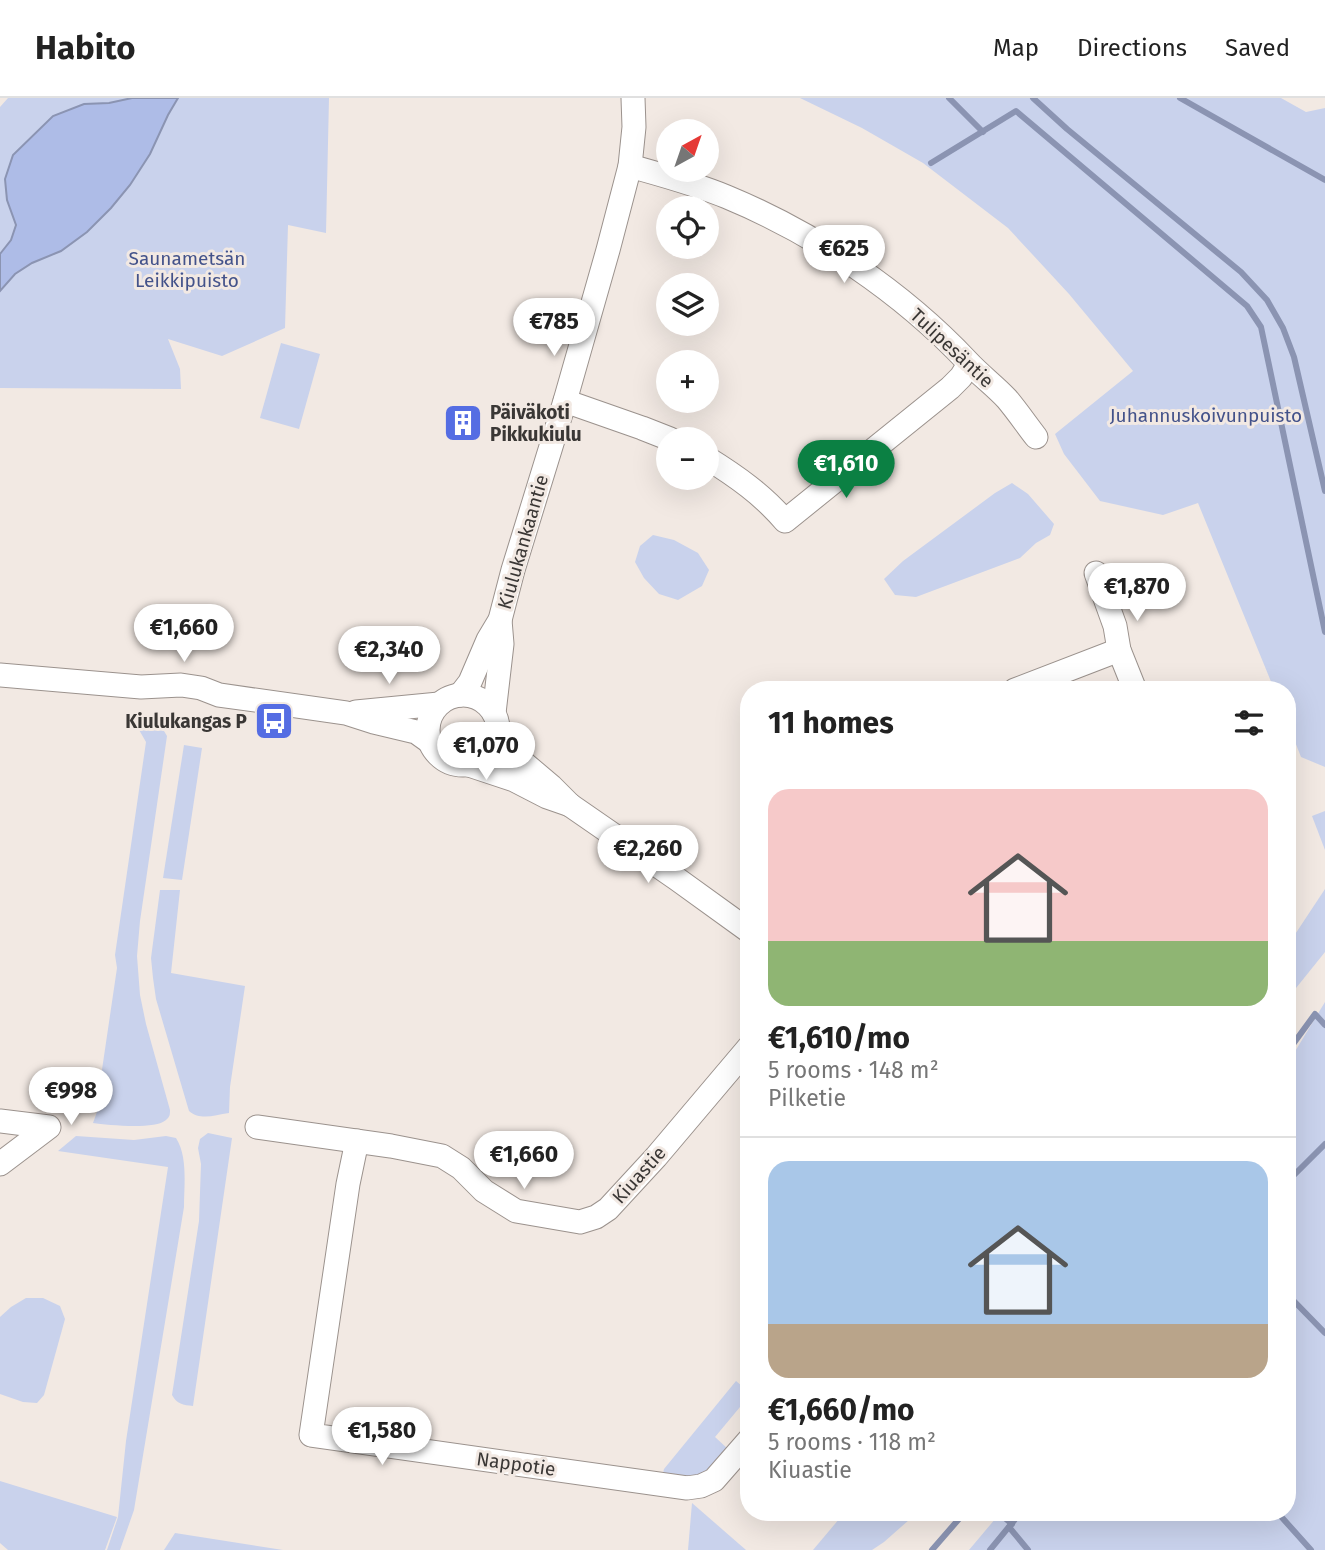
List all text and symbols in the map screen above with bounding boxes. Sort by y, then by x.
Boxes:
text: Habito [35,28,136,68]
text: Map [993,34,1039,62]
text: Directions [1077,34,1187,62]
text: Saved [1225,34,1290,62]
north arrow [656,119,719,182]
map controls [656,119,719,490]
button: locate [656,196,719,259]
pin: €625 [803,226,885,285]
text: €625 [819,234,869,262]
park label: Saunametsän Leikkipuisto [129,247,245,292]
button: layers [656,273,719,336]
pin: €785 [513,299,595,358]
street label: Tulipesäntie [906,304,998,392]
text: €785 [529,307,579,335]
button: + [656,350,719,413]
place label: Päiväkoti Pikkukiulu [490,401,582,446]
building icon: Päiväkoti Pikkukiulu [442,402,484,444]
park label: Juhannuskoivunpuisto [1110,404,1302,427]
button: − [656,427,719,490]
pin: €1,610 [789,440,903,500]
text: €1,610 [814,449,878,477]
street label: Kiulukankaantie [493,472,553,612]
pin: €1,870 [1080,564,1194,623]
text: €1,870 [1104,572,1170,600]
pin: €1,660 [127,604,241,664]
text: €1,660 [150,613,218,641]
pin: €2,340 [332,626,446,686]
text: €2,340 [354,635,424,663]
bus stop icon: Kiulukangas P [253,700,295,742]
icon: filters [1230,704,1268,742]
text: 11 homes [768,705,894,741]
place label: Kiulukangas P [125,710,247,733]
pin: €1,070 [429,722,543,782]
text: €1,070 [453,731,519,759]
pin: €2,260 [591,826,705,885]
text: €2,260 [613,834,683,862]
icon: home [955,835,1081,961]
text: €1,610/mo [768,1020,910,1056]
text: 5 rooms · 148 m² [768,1056,939,1084]
pin: €998 [30,1068,112,1127]
text: €998 [45,1076,97,1104]
text: Pilketie [768,1084,846,1112]
pin: €1,660 [467,1132,581,1191]
text: €1,660 [490,1140,558,1168]
street label: Kiuastie [607,1142,671,1208]
icon: home [955,1207,1081,1333]
text: €1,660/mo [768,1392,915,1428]
pin: €1,580 [325,1408,439,1467]
text: €1,580 [348,1416,416,1444]
text: 5 rooms · 118 m² [768,1428,936,1456]
street label: Nappotie [475,1447,557,1481]
text: Kiuastie [768,1456,852,1484]

